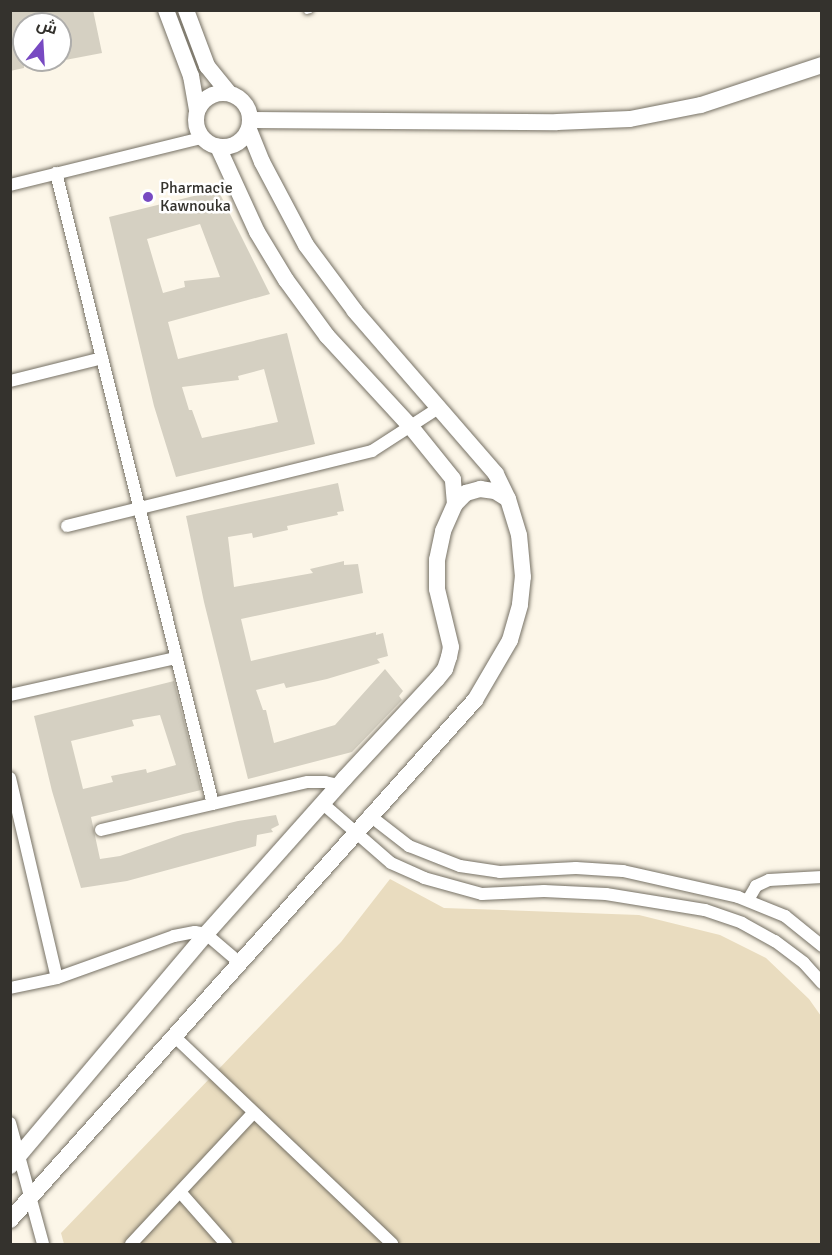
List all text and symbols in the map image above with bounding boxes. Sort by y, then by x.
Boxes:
north arrow [12,12,72,72]
text: ش [34,14,60,39]
place label: Pharmacie Kawnouka [160,178,233,216]
marker: Pharmacie Kawnouka [141,190,155,204]

